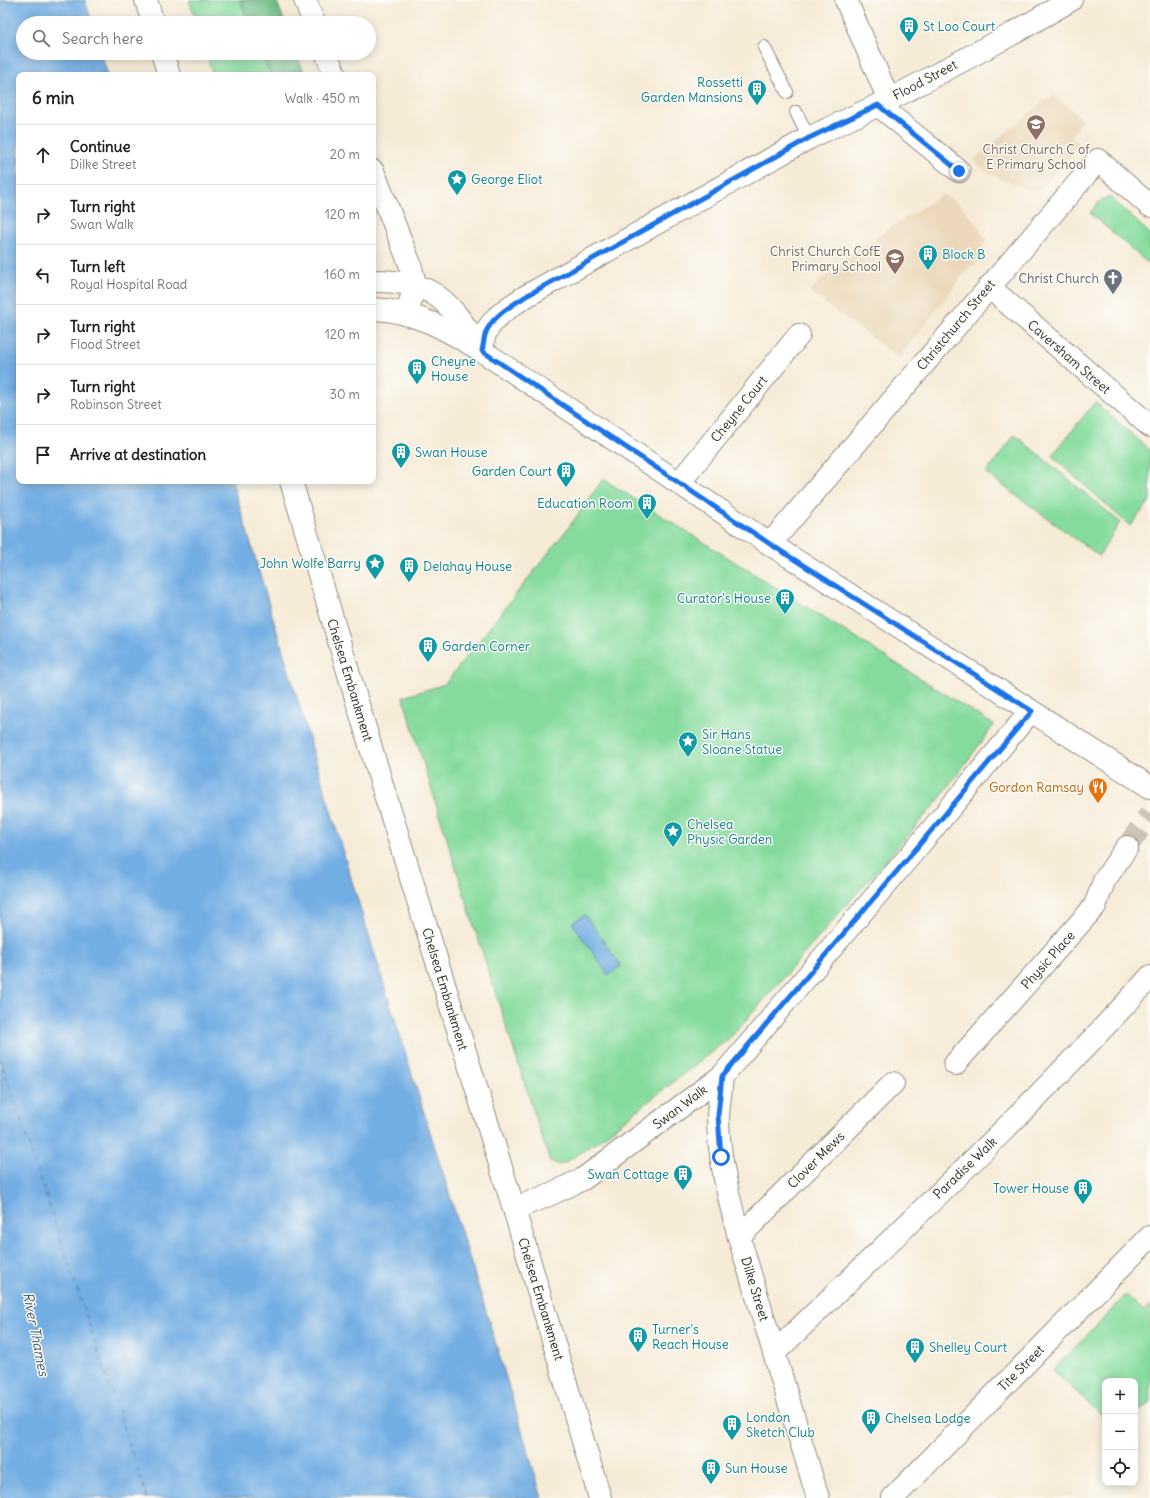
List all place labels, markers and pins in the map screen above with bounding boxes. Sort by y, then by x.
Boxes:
building icon: St Loo Court [898,15,920,43]
place label: St Loo Court [923,18,996,35]
place label: Rossetti Garden Mansions [641,74,743,106]
building icon: Rossetti Garden Mansions [746,78,768,106]
school or university icon: Christ Church C of E Primary School [1025,113,1047,141]
place label: Christ Church C of E Primary School [983,141,1090,173]
place icon: George Eliot [446,168,468,196]
place label: George Eliot [471,171,543,188]
place label: Christ Church CofE Primary School [770,243,881,275]
building icon: Block B [917,243,939,271]
place label: Block B [942,246,986,263]
school or university icon: Christ Church CofE Primary School [884,247,906,275]
church icon: Christ Church [1102,267,1124,295]
place label: Christ Church [1018,270,1099,287]
place label: Cheyne House [431,353,476,385]
building icon: Cheyne House [406,357,428,385]
building icon: Swan House [390,441,412,469]
place label: Swan House [415,444,488,461]
building icon: Garden Court [555,460,577,488]
place label: Garden Court [472,463,553,480]
building icon: Education Room [636,492,658,520]
place label: Education Room [537,495,633,512]
place icon: John Wolfe Barry [364,552,386,580]
place label: John Wolfe Barry [259,555,361,572]
building icon: Delahay House [398,555,420,583]
place label: Delahay House [423,558,512,575]
building icon: Curator's House [774,587,796,615]
place label: Curator's House [677,590,771,607]
building icon: Garden Corner [417,635,439,663]
place label: Garden Corner [442,638,531,655]
place label: Sir Hans Sloane Statue [702,726,782,758]
place icon: Sir Hans Sloane Statue [677,730,699,758]
restaurant icon: Gordon Ramsay [1087,776,1109,804]
place label: Gordon Ramsay [989,779,1084,796]
place label: Chelsea Physic Garden [687,816,773,848]
place icon: Chelsea Physic Garden [662,820,684,848]
building icon: Swan Cottage [672,1163,694,1191]
place label: Swan Cottage [588,1166,669,1183]
building icon: Tower House [1072,1177,1094,1205]
place label: Tower House [993,1180,1069,1197]
place label: Turner's Reach House [652,1321,729,1353]
building icon: Turner's Reach House [627,1325,649,1353]
building icon: Shelley Court [904,1336,926,1364]
place label: Shelley Court [929,1339,1008,1356]
building icon: Chelsea Lodge [860,1407,882,1435]
place label: London Sketch Club [746,1409,815,1441]
place label: Chelsea Lodge [885,1410,971,1427]
building icon: London Sketch Club [721,1413,743,1441]
building icon: Sun House [700,1457,722,1485]
place label: Sun House [725,1460,788,1477]

